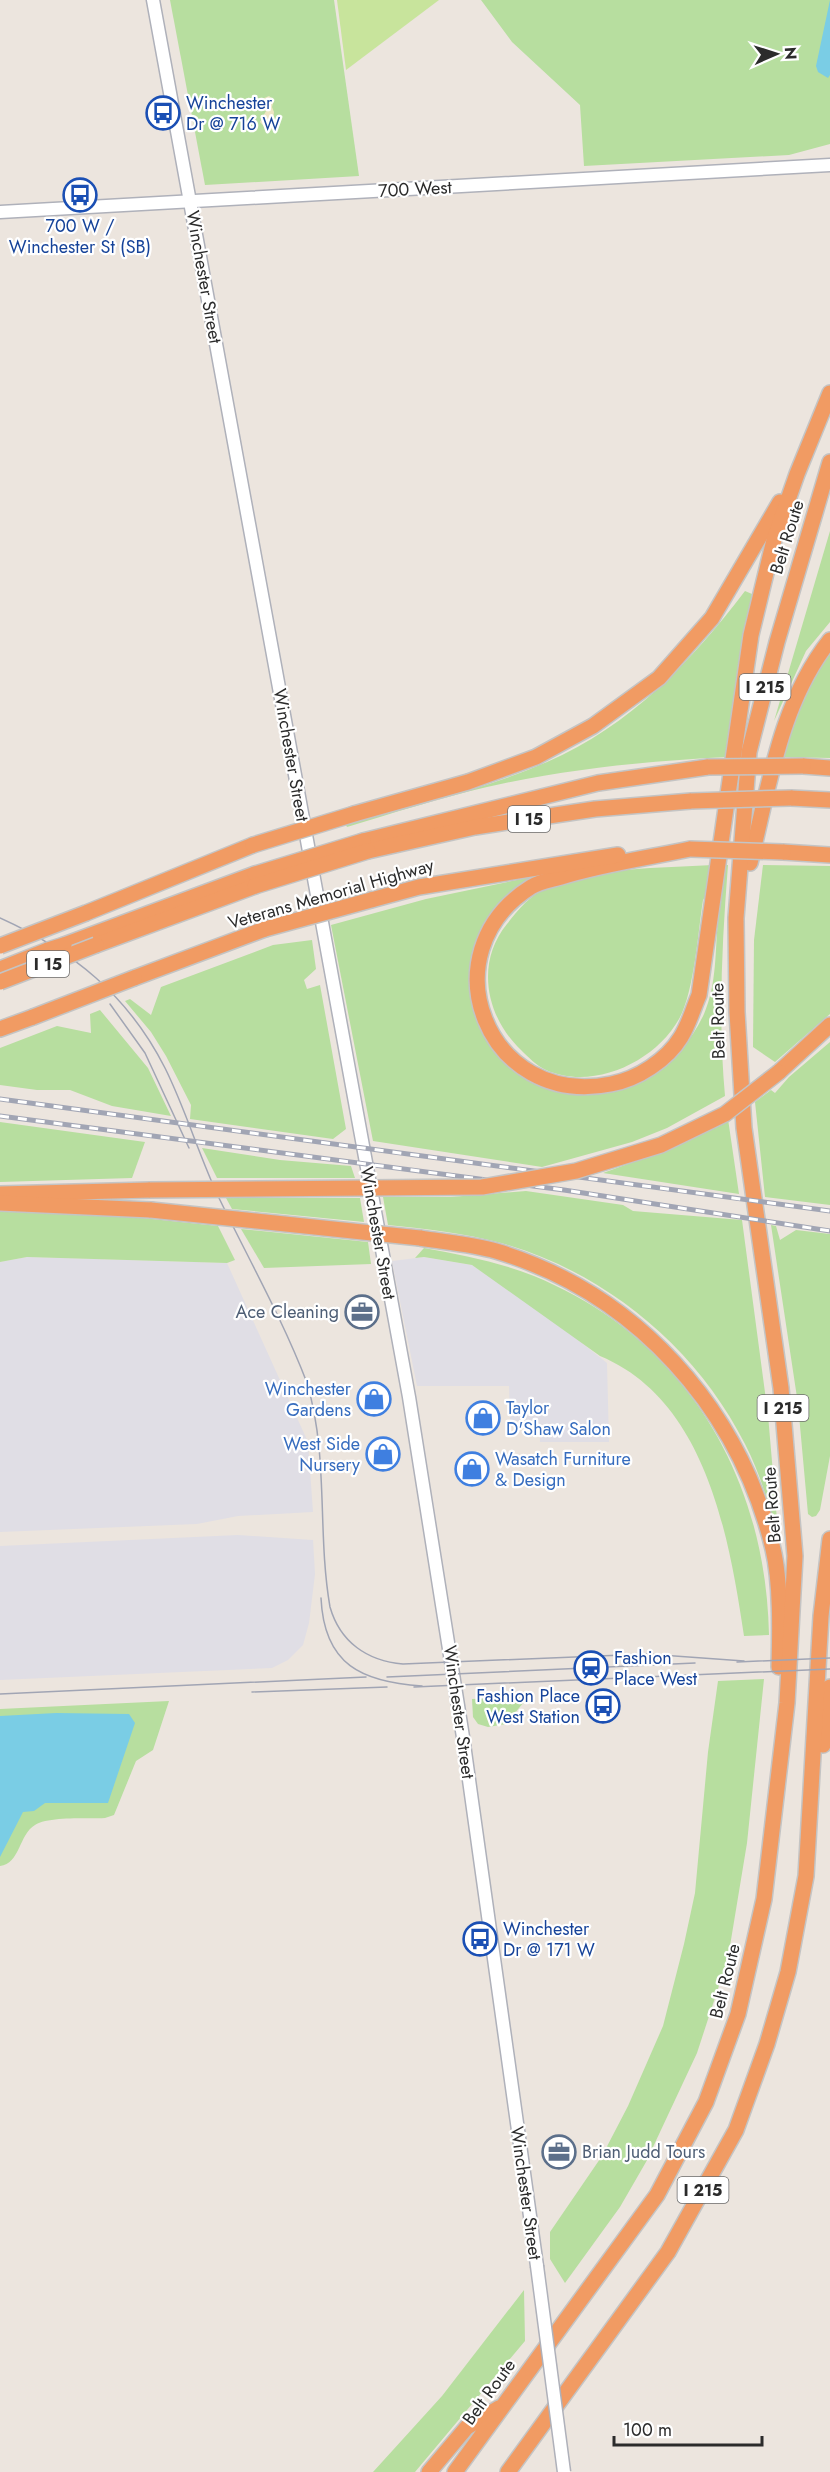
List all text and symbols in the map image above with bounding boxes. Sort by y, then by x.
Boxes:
north arrow [746,24,806,84]
text: N [779,46,802,60]
place label: Winchester Dr @ 716 W [186,90,280,137]
bus stop icon: Winchester Dr @ 716 W [145,95,181,131]
street label: 700 West [378,174,453,204]
bus stop icon: 700 W / Winchester St (SB) [62,177,98,213]
street label: Winchester Street [180,208,229,346]
place label: 700 W / Winchester St (SB) [9,213,151,260]
street label: Belt Route [763,497,811,577]
road number: I 215 [740,674,790,700]
street label: Winchester Street [267,686,316,824]
road number: I 15 [508,806,550,832]
street label: Veterans Memorial Highway [225,852,437,936]
road number: I 15 [27,951,69,977]
street label: Belt Route [704,983,732,1059]
street label: Winchester Street [354,1164,403,1302]
office icon: Ace Cleaning [344,1294,380,1330]
place label: Ace Cleaning [236,1299,339,1325]
place label: Winchester Gardens [265,1376,352,1423]
shop icon: Winchester Gardens [356,1381,392,1417]
place label: Taylor D'Shaw Salon [506,1395,611,1442]
road number: I 215 [758,1395,808,1421]
shop icon: Taylor D'Shaw Salon [465,1400,501,1436]
place label: West Side Nursery [283,1431,360,1478]
shop icon: West Side Nursery [365,1436,401,1472]
place label: Wasatch Furniture & Design [495,1446,631,1493]
shop icon: Wasatch Furniture & Design [454,1451,490,1487]
street label: Belt Route [756,1466,788,1544]
street label: Winchester Street [437,1644,481,1781]
place label: Fashion Place West [614,1645,698,1692]
station icon: Fashion Place West [573,1650,609,1686]
place label: Fashion Place West Station [476,1683,580,1730]
bus stop icon: Fashion Place West Station [585,1688,621,1724]
place label: Winchester Dr @ 171 W [503,1916,595,1963]
bus stop icon: Winchester Dr @ 171 W [462,1921,498,1957]
street label: Belt Route [703,1941,747,2021]
street label: Winchester Street [504,2125,548,2262]
office icon: Brian Judd Tours [541,2134,577,2170]
place label: Brian Judd Tours [582,2139,705,2165]
road number: I 215 [678,2177,728,2203]
street label: Belt Route [456,2354,522,2430]
scale bar [614,2409,762,2447]
text: 100 m [623,2417,672,2443]

